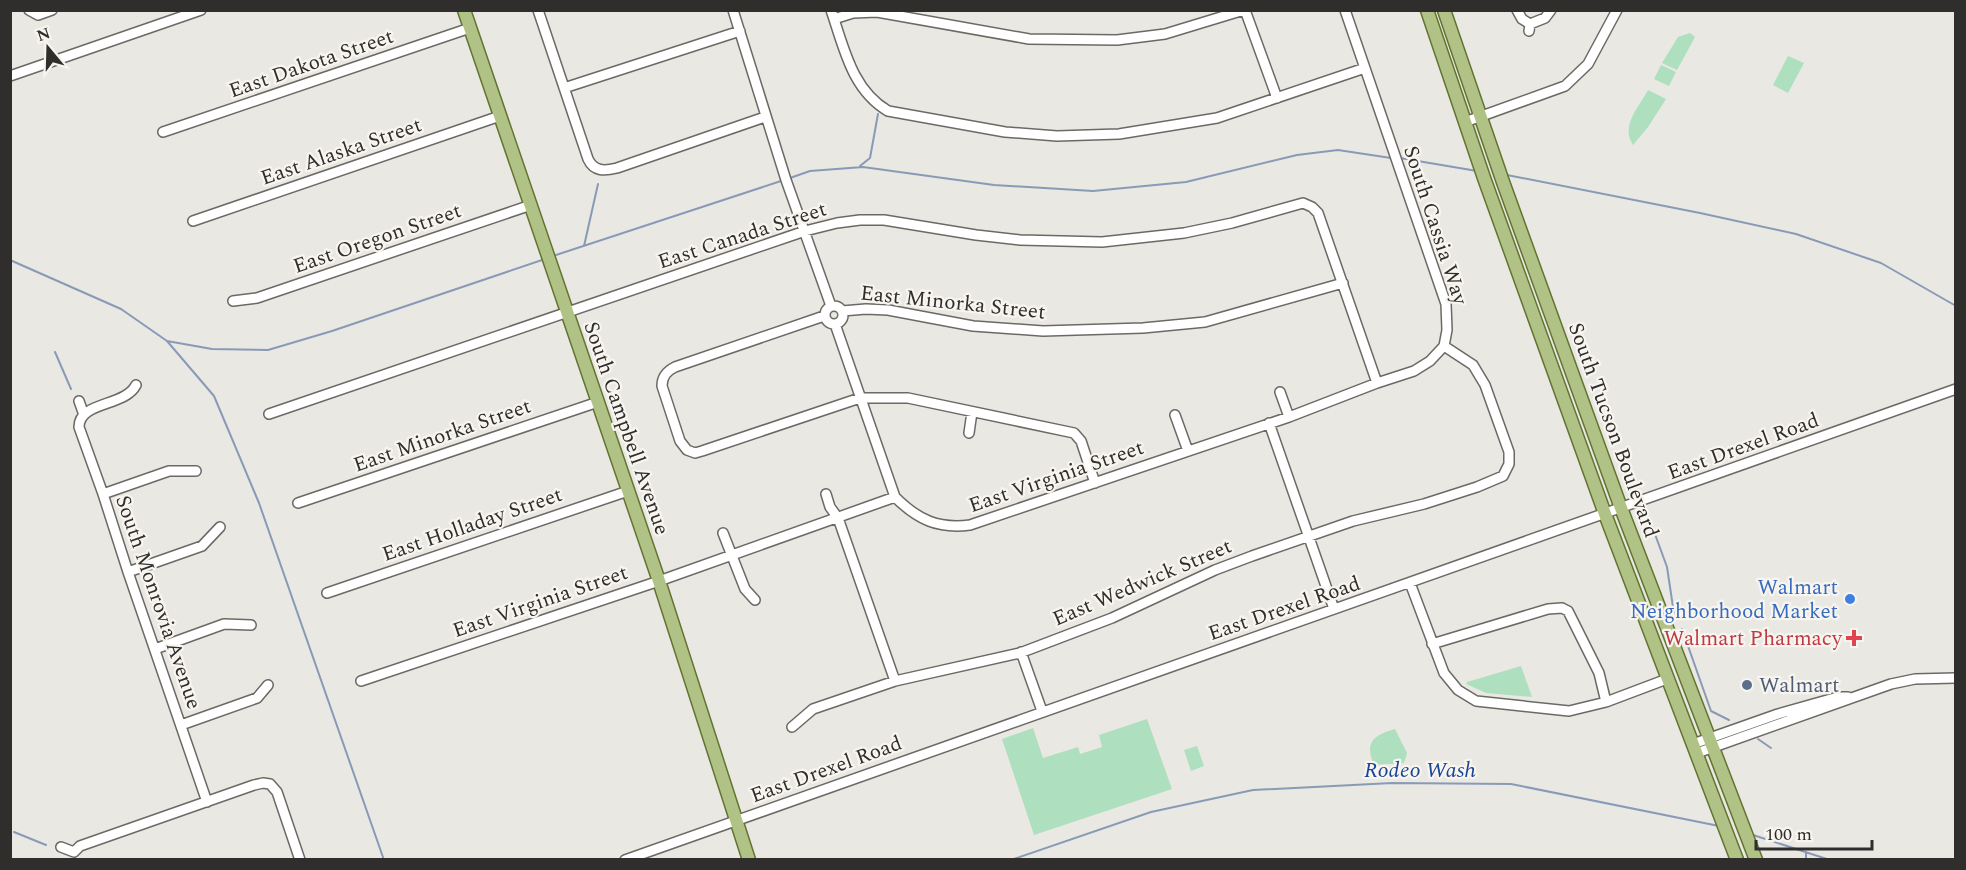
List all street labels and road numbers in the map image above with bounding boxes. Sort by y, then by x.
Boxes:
street label: East Dakota Street [224,21,398,107]
street label: East Alaska Street [256,109,426,195]
street label: South Cassia Way [1394,142,1476,310]
street label: East Canada Street [654,194,831,278]
street label: East Oregon Street [289,195,466,283]
street label: East Minorka Street [859,277,1047,329]
street label: South Campbell Avenue [574,317,678,539]
street label: South Tucson Boulevard [1559,318,1667,543]
street label: East Minorka Street [349,391,536,481]
street label: East Drexel Road [1663,405,1824,489]
street label: East Virginia Street [964,432,1148,522]
street label: East Holladay Street [378,479,567,571]
street label: South Monrovia Avenue [106,491,210,714]
street label: East Wedwick Street [1048,531,1237,635]
street label: East Virginia Street [448,557,632,647]
street label: East Drexel Road [1204,568,1365,650]
street label: East Drexel Road [746,728,907,812]

